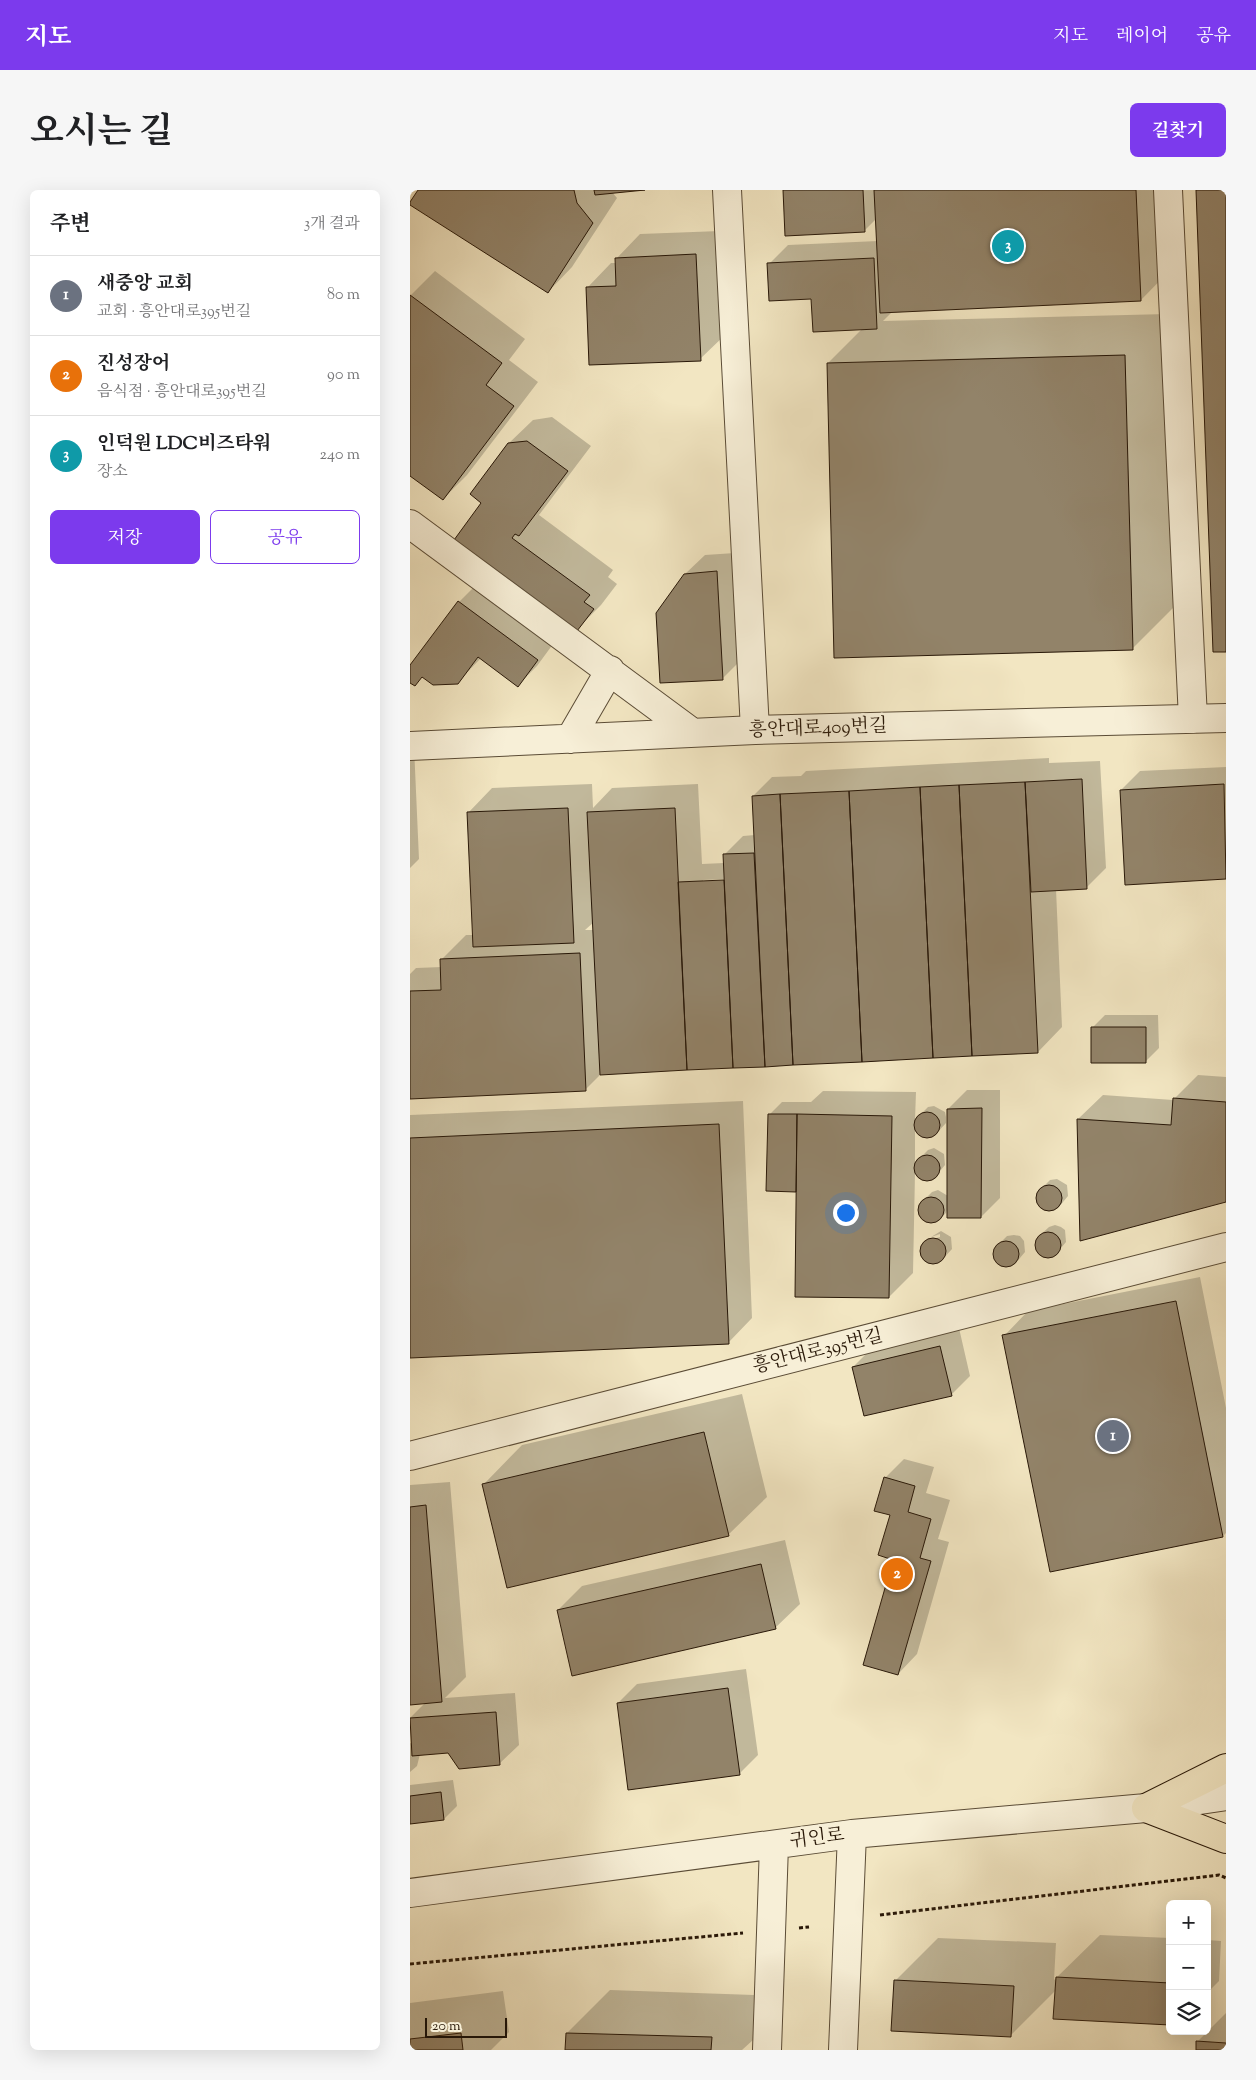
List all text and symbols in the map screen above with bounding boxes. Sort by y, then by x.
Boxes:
text: 지도 [25,21,71,55]
text: 지도 [1053,24,1088,50]
text: 레이어 [1116,24,1168,50]
text: 공유 [1196,24,1231,50]
button: 길찾기 [1130,103,1226,157]
text: 오시는 길 [30,108,173,159]
text: 주변 [50,210,91,240]
text: 3개 결과 [304,213,360,236]
pin: 3 [992,227,1024,265]
text: 새중앙 교회 [97,271,193,298]
text: 1 [63,284,69,307]
text: 80 m [327,284,360,307]
text: 교회 · 흥안대로395번길 [97,301,251,324]
text: 진성장어 [97,351,170,378]
text: 2 [62,364,70,387]
text: 90 m [327,364,360,387]
text: 음식점 · 흥안대로395번길 [97,381,267,404]
text: 인덕원 LDC비즈타워 [97,431,271,458]
text: 3 [63,444,69,467]
text: 240 m [319,444,360,467]
text: 장소 [97,461,128,484]
button: 저장 [50,510,200,564]
button: 공유 [210,510,360,564]
street label: 흥안대로409번길 [748,713,888,745]
your location [833,1200,859,1226]
street label: 흥안대로395번길 [750,1323,886,1381]
pin: 1 [1097,1417,1129,1455]
pin: 2 [881,1555,913,1593]
street label: 귀인로 [788,1822,846,1856]
map controls [1166,1900,1211,2035]
button: + [1166,1900,1211,1945]
button: − [1166,1945,1211,1990]
button: layers [1166,1990,1211,2035]
scale bar [425,2015,508,2038]
text: 20 m [432,2017,461,2037]

